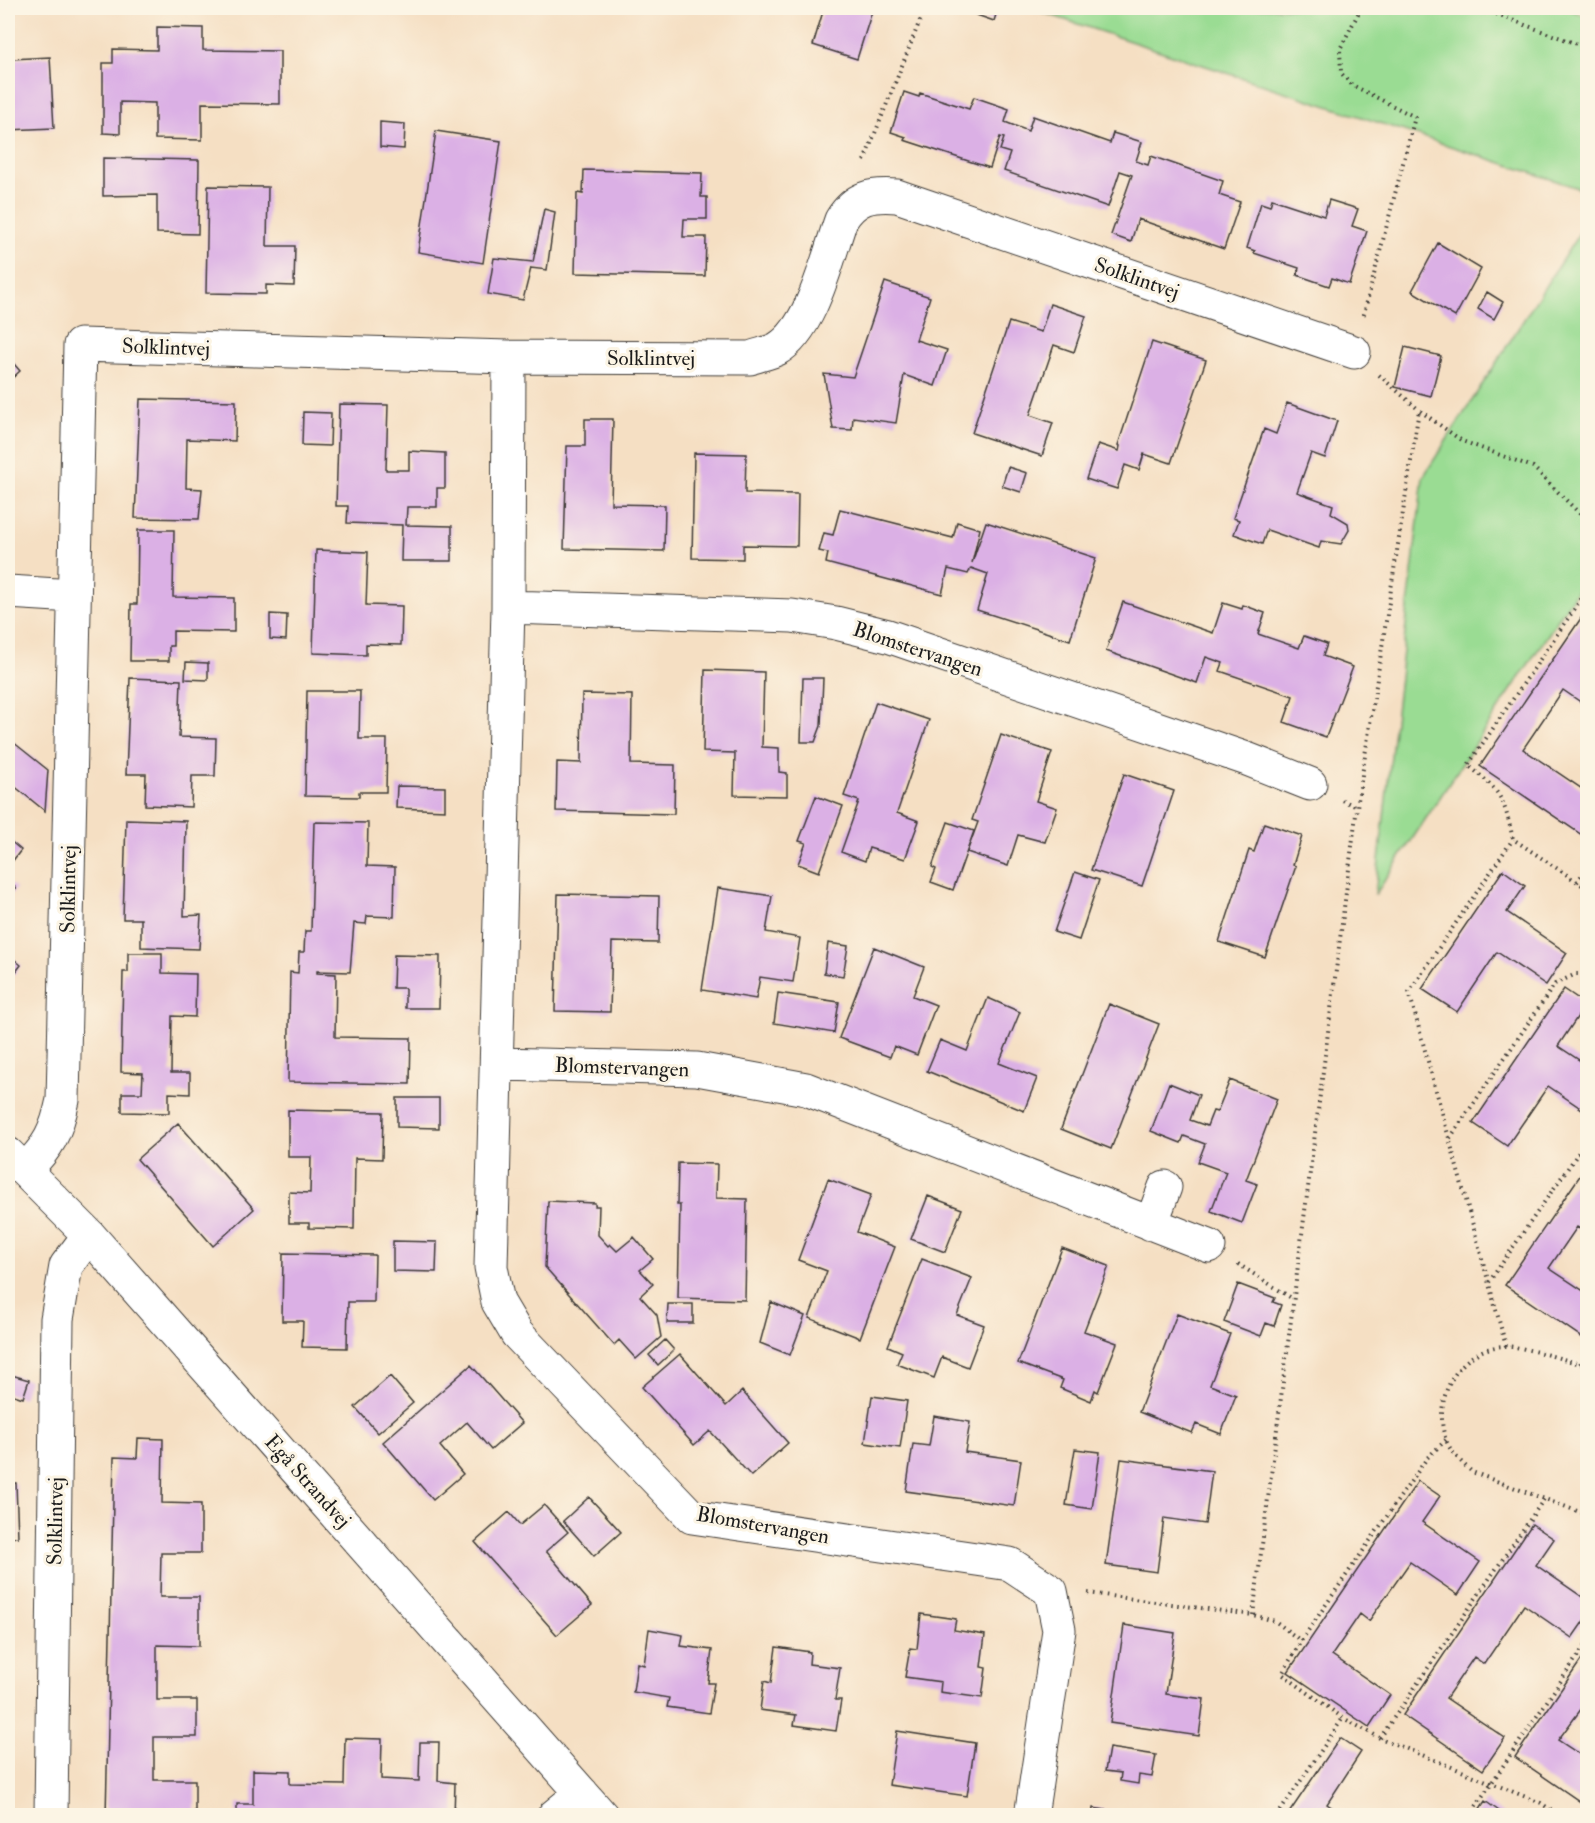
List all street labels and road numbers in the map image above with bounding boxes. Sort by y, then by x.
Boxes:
street label: Solklintvej [1091,251,1183,306]
street label: Solklintvej [121,332,210,363]
street label: Solklintvej [607,345,695,372]
street label: Blomstervangen [850,616,986,683]
street label: Solklintvej [54,845,83,933]
street label: Blomstervangen [554,1052,690,1083]
street label: Egå Strandvej [258,1429,357,1534]
street label: Solklintvej [41,1477,70,1565]
street label: Blomstervangen [694,1501,832,1550]

